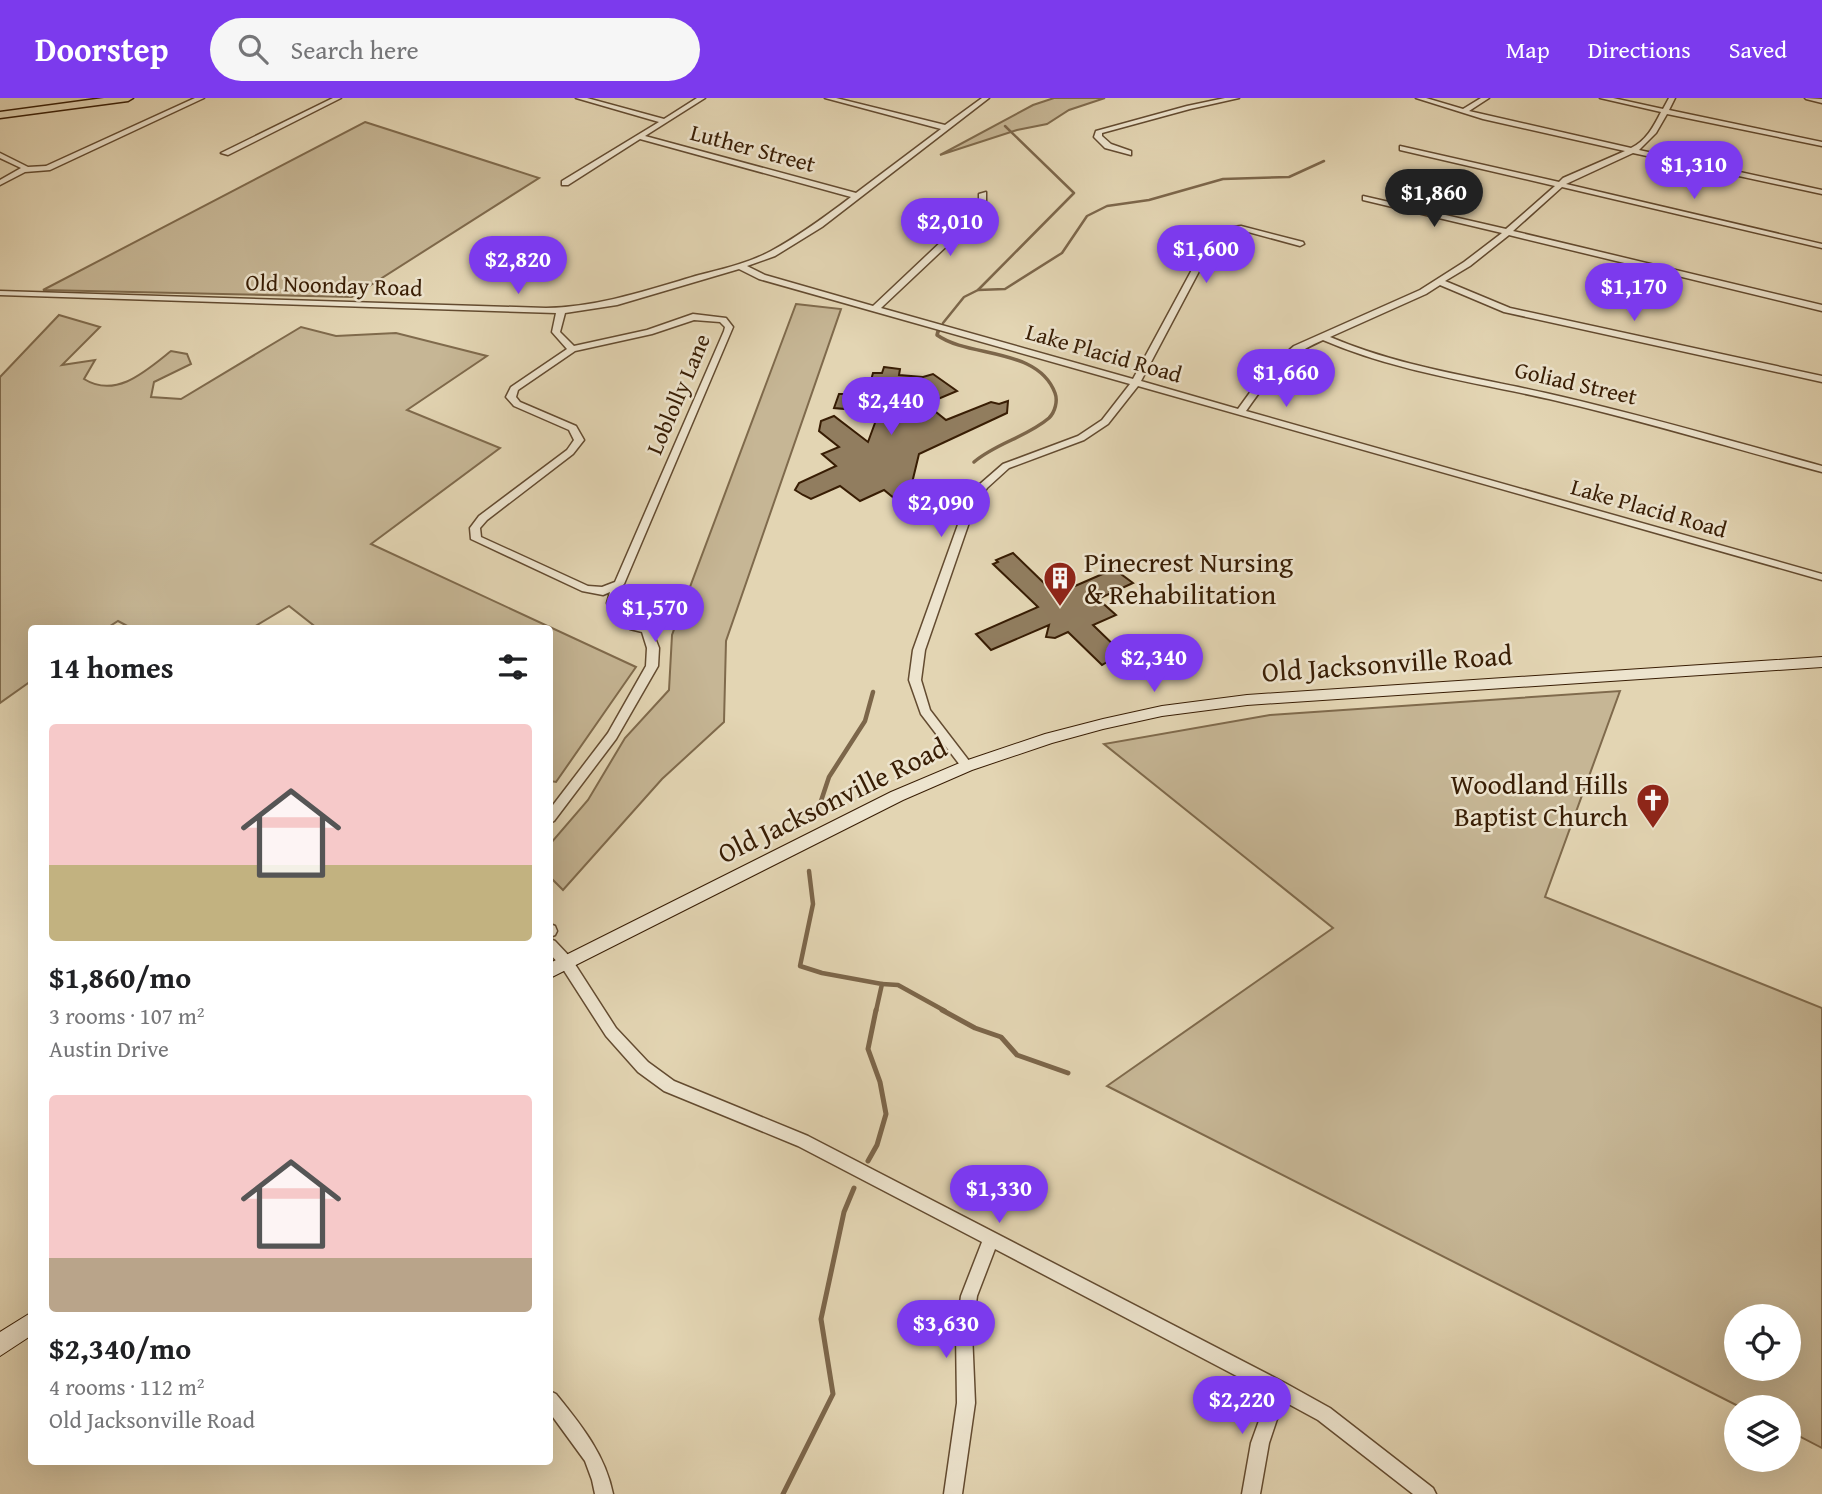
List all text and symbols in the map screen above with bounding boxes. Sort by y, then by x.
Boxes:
search box [210,18,700,81]
text: Doorstep [35,25,168,73]
icon: search [234,30,272,68]
text: Search here [290,30,419,69]
text: Map [1506,32,1550,67]
text: Directions [1588,32,1691,67]
text: Saved [1729,32,1787,67]
street label: Luther Street [687,115,819,180]
pin: $1,310 [1637,141,1751,201]
text: $1,310 [1661,147,1727,180]
pin: $1,860 [1377,170,1491,229]
text: $1,860 [1401,175,1467,208]
pin: $2,010 [893,198,1007,258]
text: $2,010 [917,204,983,237]
pin: $1,600 [1149,226,1263,285]
text: $1,600 [1173,231,1239,264]
pin: $2,820 [461,236,575,296]
text: $2,820 [485,242,551,275]
pin: $1,170 [1577,264,1691,323]
street label: Old Noonday Road [245,265,424,304]
text: $1,170 [1601,269,1667,302]
street label: Lake Placid Road [1022,314,1187,391]
street label: Loblolly Lane [637,328,718,459]
pin: $1,660 [1229,350,1343,409]
street label: Goliad Street [1512,352,1641,413]
text: $1,660 [1253,355,1319,388]
pin: $2,440 [834,378,948,437]
text: $2,440 [858,383,924,416]
street label: Lake Placid Road [1567,469,1732,546]
pin: $2,090 [884,480,998,539]
text: $2,090 [908,485,974,518]
place label: Pinecrest Nursing & Rehabilitation [1084,541,1293,614]
building icon: Pinecrest Nursing & Rehabilitation [1041,559,1079,608]
pin: $1,570 [598,584,712,644]
text: $1,570 [622,590,688,623]
street label: Old Jacksonville Road [1260,633,1514,692]
pin: $2,340 [1097,634,1211,694]
text: $2,340 [1121,640,1187,673]
text: 14 homes [49,645,174,689]
icon: filters [494,648,532,686]
street label: Old Jacksonville Road [710,726,954,873]
place label: Woodland Hills Baptist Church [1451,763,1628,836]
icon: home [228,770,354,896]
church icon: Woodland Hills Baptist Church [1634,781,1672,830]
text: $1,860/mo [49,955,191,999]
text: 3 rooms · 107 m² [49,999,204,1032]
text: Austin Drive [49,1032,169,1065]
icon: home [228,1141,354,1267]
pin: $1,330 [942,1166,1056,1225]
text: $1,330 [966,1171,1032,1204]
pin: $3,630 [889,1300,1003,1360]
map controls [1724,1304,1801,1472]
button: locate [1724,1304,1801,1381]
text: $3,630 [913,1306,979,1339]
text: $2,340/mo [49,1326,191,1370]
text: 4 rooms · 112 m² [49,1370,204,1403]
pin: $2,220 [1185,1376,1299,1436]
text: $2,220 [1209,1382,1275,1415]
button: layers [1724,1395,1801,1472]
text: Old Jacksonville Road [49,1403,255,1436]

